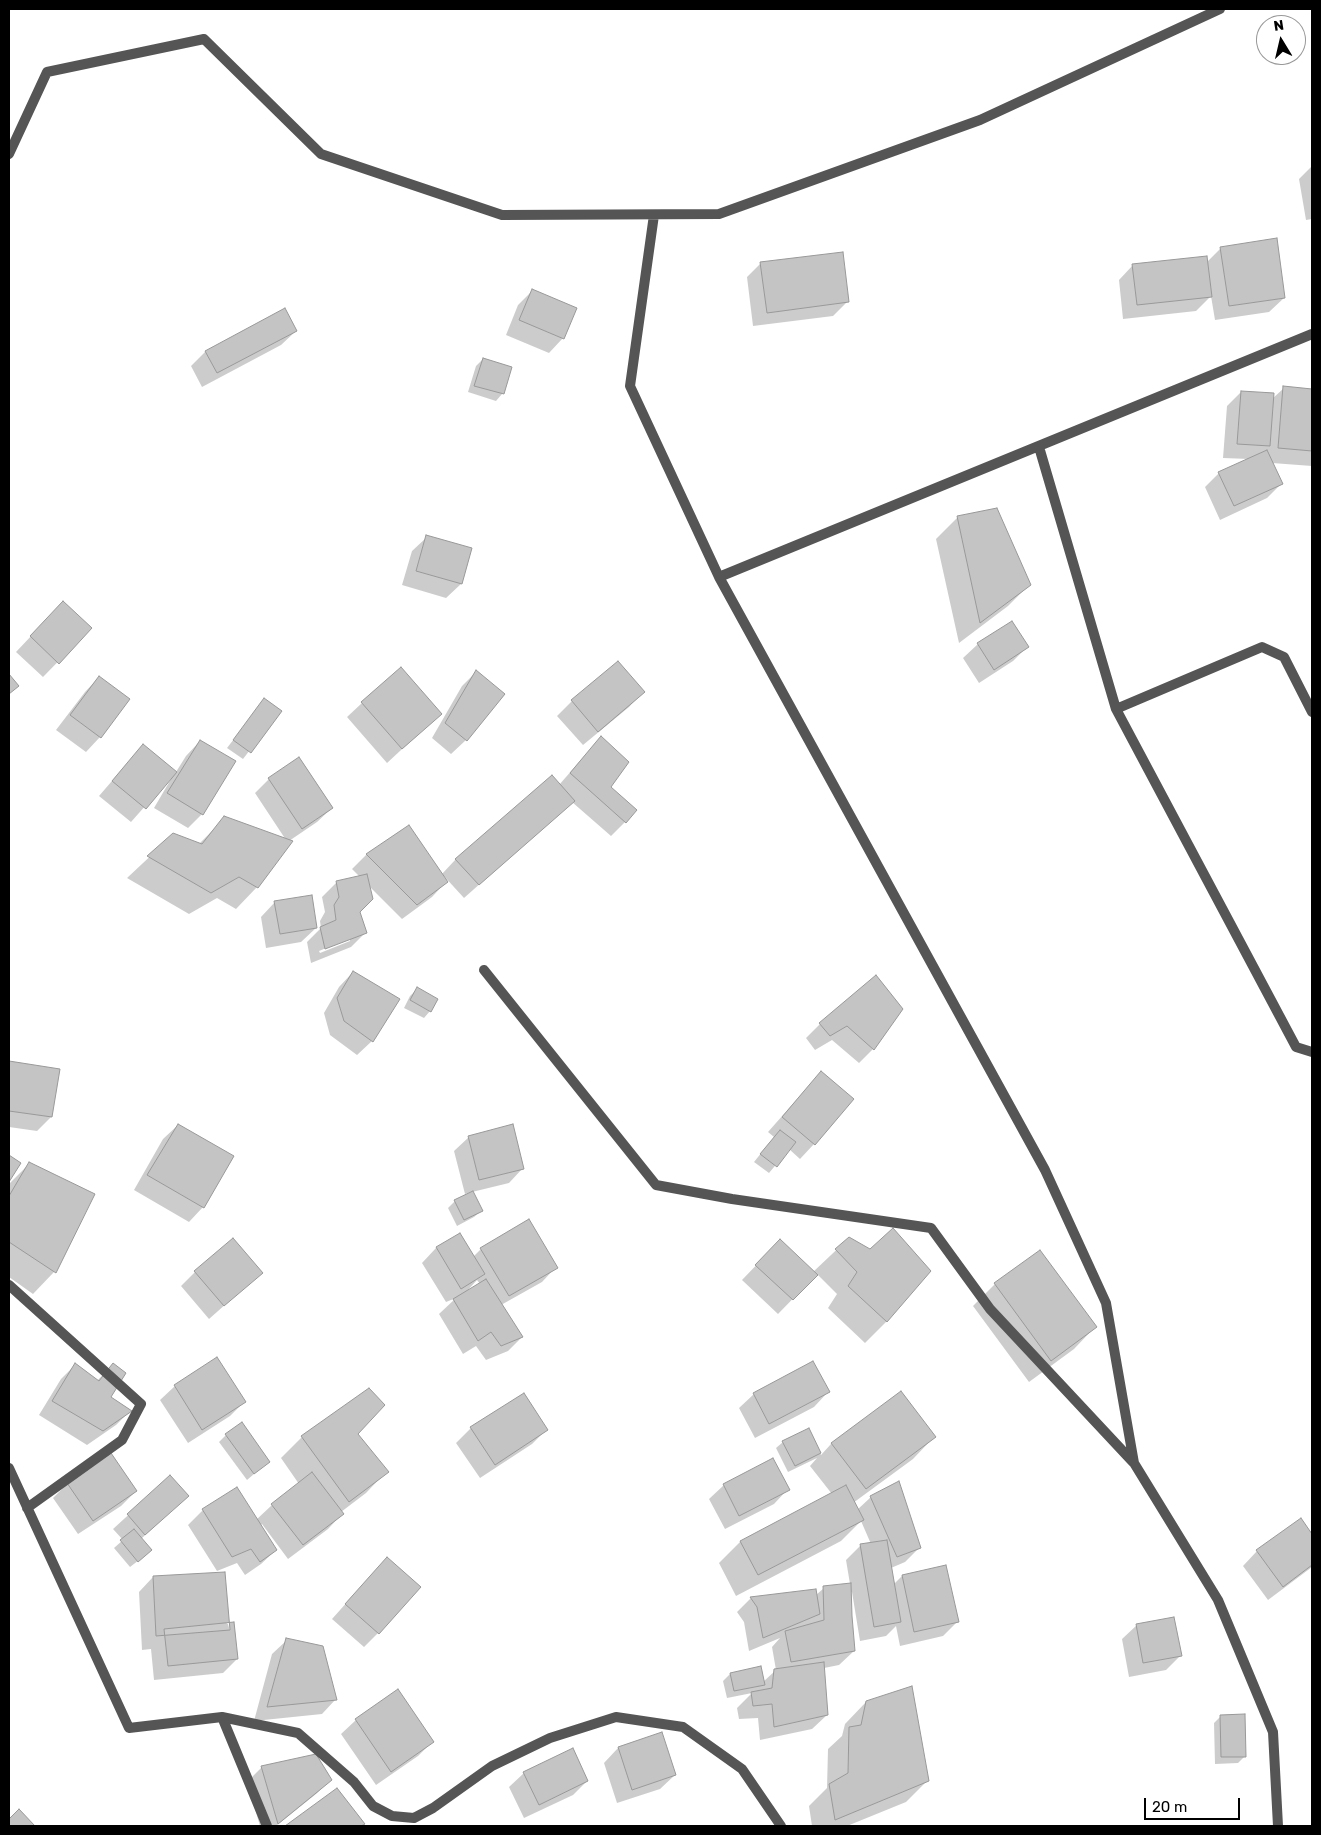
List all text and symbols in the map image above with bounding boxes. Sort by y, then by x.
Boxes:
north arrow [1256,15,1306,65]
text: N [1272,16,1285,35]
scale bar [1146,1788,1242,1820]
text: 20 m [1152,1798,1187,1816]

